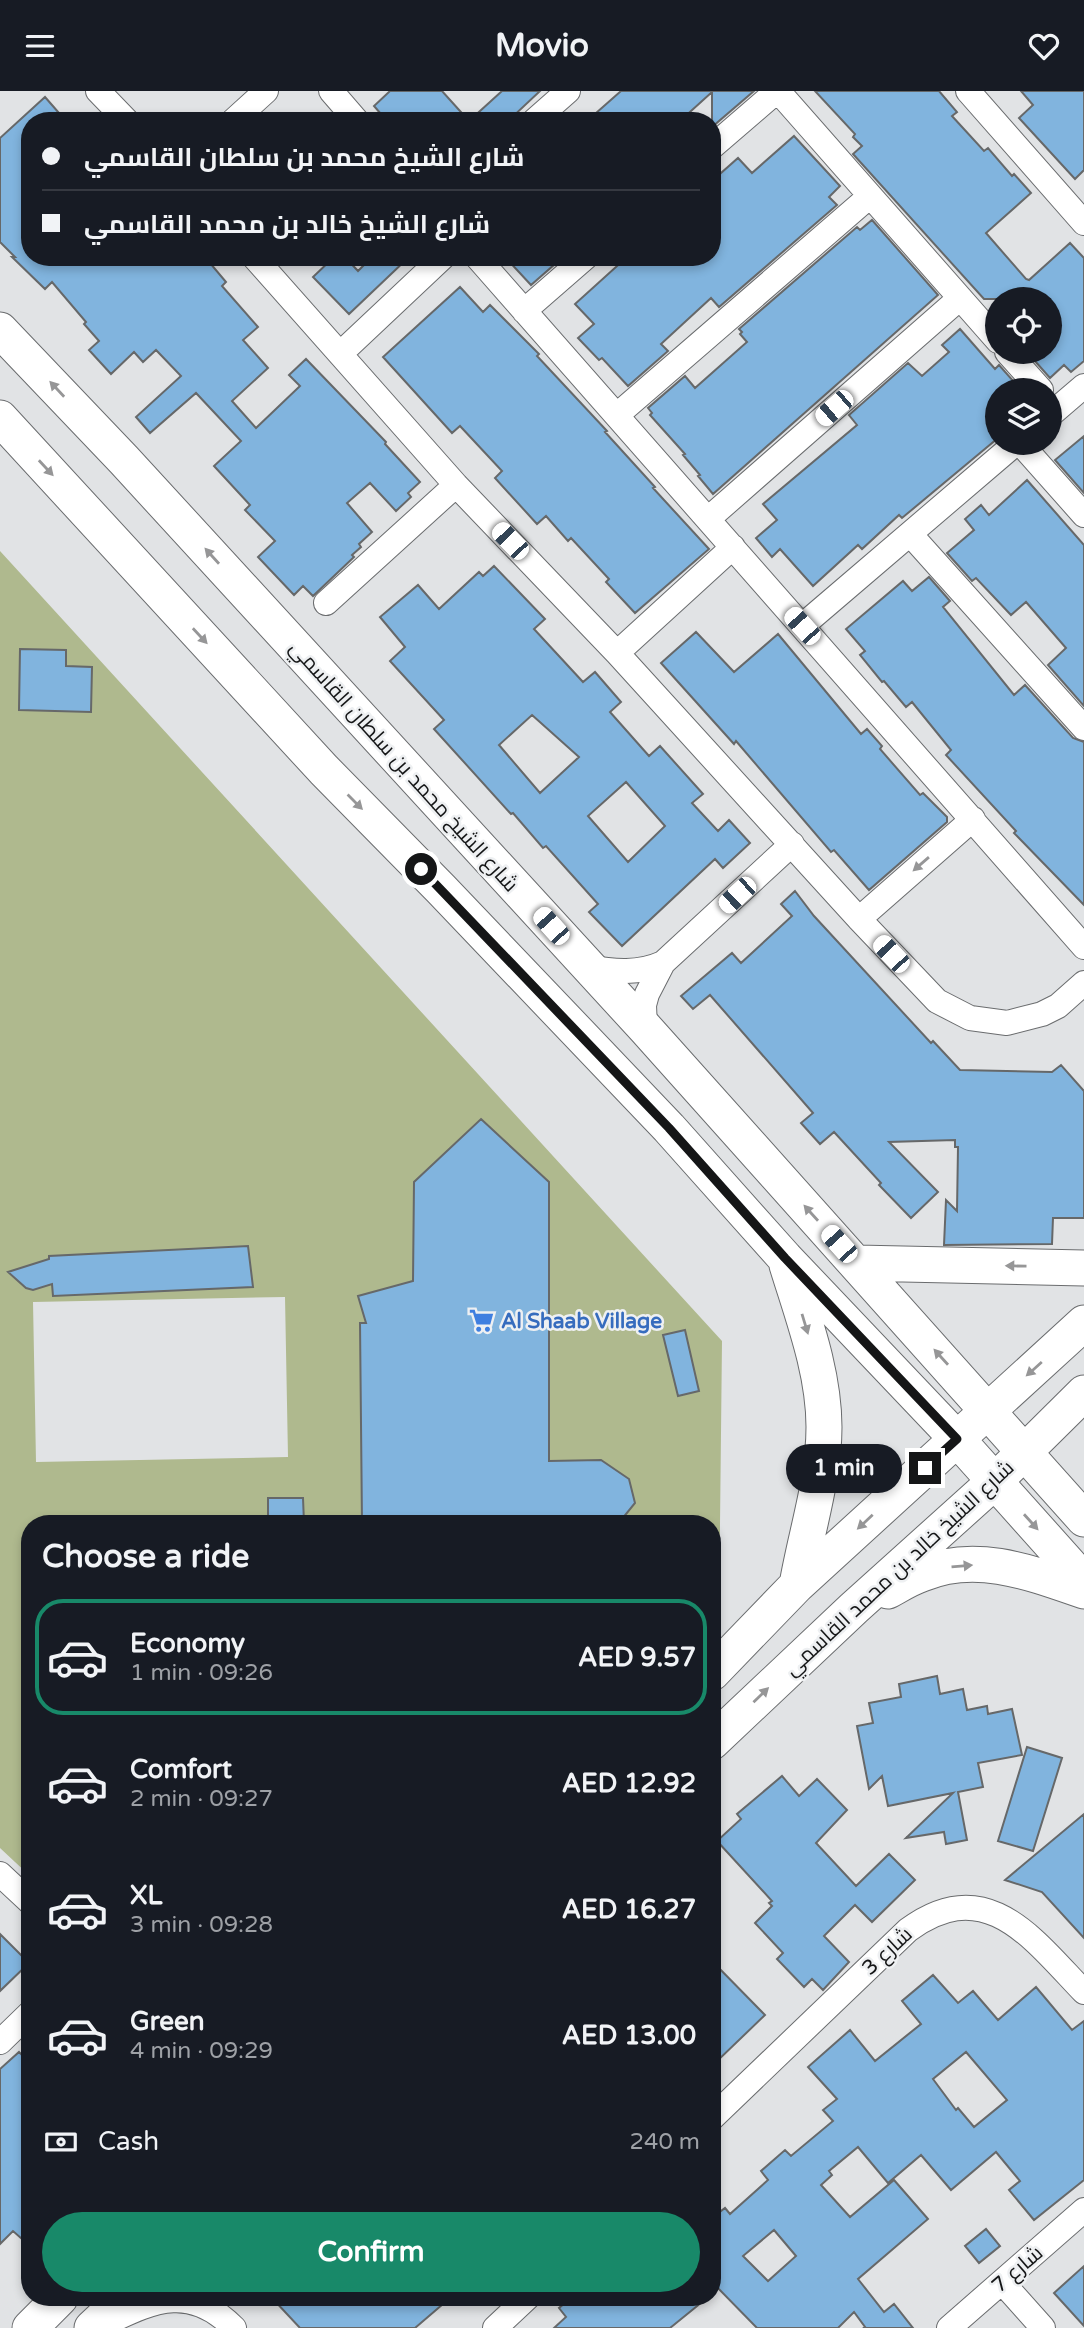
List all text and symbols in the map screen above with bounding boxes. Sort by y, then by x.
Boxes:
icon: menu [21,27,59,65]
text: Movio [495,27,589,65]
icon: heart [1025,27,1063,65]
text: شارع الشيخ محمد بن سلطان القاسمي [84,142,524,173]
text: شارع الشيخ خالد بن محمد القاسمي [84,209,490,240]
map controls [985,287,1062,455]
button: locate [985,287,1062,364]
button: layers [985,378,1062,455]
one-way arrow [50,381,66,398]
car [812,386,857,430]
one-way arrow [38,460,53,477]
car [488,519,533,563]
one-way arrow [204,547,220,565]
car [781,603,824,649]
one-way arrow [192,627,208,645]
street label: شارع الشيخ محمد بن سلطان القاسمي [282,636,523,899]
one-way arrow [347,794,364,811]
route start [405,853,437,885]
one-way arrow [913,856,930,871]
car [715,873,760,917]
car [530,903,573,949]
car [869,931,914,977]
one-way arrow [804,1204,819,1221]
car [818,1221,861,1267]
one-way arrow [1005,1261,1027,1272]
supermarket icon: Al Shaab Village [467,1307,495,1335]
place label: Al Shaab Village [501,1309,662,1334]
one-way arrow [800,1313,810,1334]
one-way arrow [934,1349,949,1366]
one-way arrow [1025,1361,1042,1376]
callout: 1 min [785,1443,900,1493]
route end [909,1452,941,1484]
text: 1 min [813,1454,875,1482]
street label: شارع الشيخ خالد بن محمد القاسمي [779,1455,1021,1684]
one-way arrow [1022,1513,1038,1530]
one-way arrow [856,1514,874,1530]
text: Choose a ride [42,1538,249,1576]
one-way arrow [951,1560,973,1571]
icon: car [46,1626,109,1689]
text: Economy [130,1628,245,1659]
text: AED 9.57 [578,1642,696,1673]
text: 1 min · 09:26 [130,1659,273,1687]
one-way arrow [753,1686,770,1703]
icon: car [46,1752,109,1815]
text: Comfort [130,1754,232,1785]
text: AED 12.92 [562,1768,696,1799]
text: 2 min · 09:27 [130,1785,273,1813]
icon: car [46,1878,109,1941]
text: XL [130,1880,162,1911]
text: AED 16.27 [562,1894,696,1925]
text: 3 min · 09:28 [130,1911,273,1939]
street label: شارع 3 [857,1922,918,1981]
icon: car [46,2004,109,2067]
text: Green [130,2006,205,2037]
text: AED 13.00 [562,2020,696,2051]
text: 4 min · 09:29 [130,2037,273,2065]
icon: cash [42,2123,80,2161]
text: Cash [98,2126,159,2157]
text: 240 m [630,2128,700,2156]
button: Confirm [42,2212,700,2292]
street label: شارع 7 [987,2240,1049,2299]

